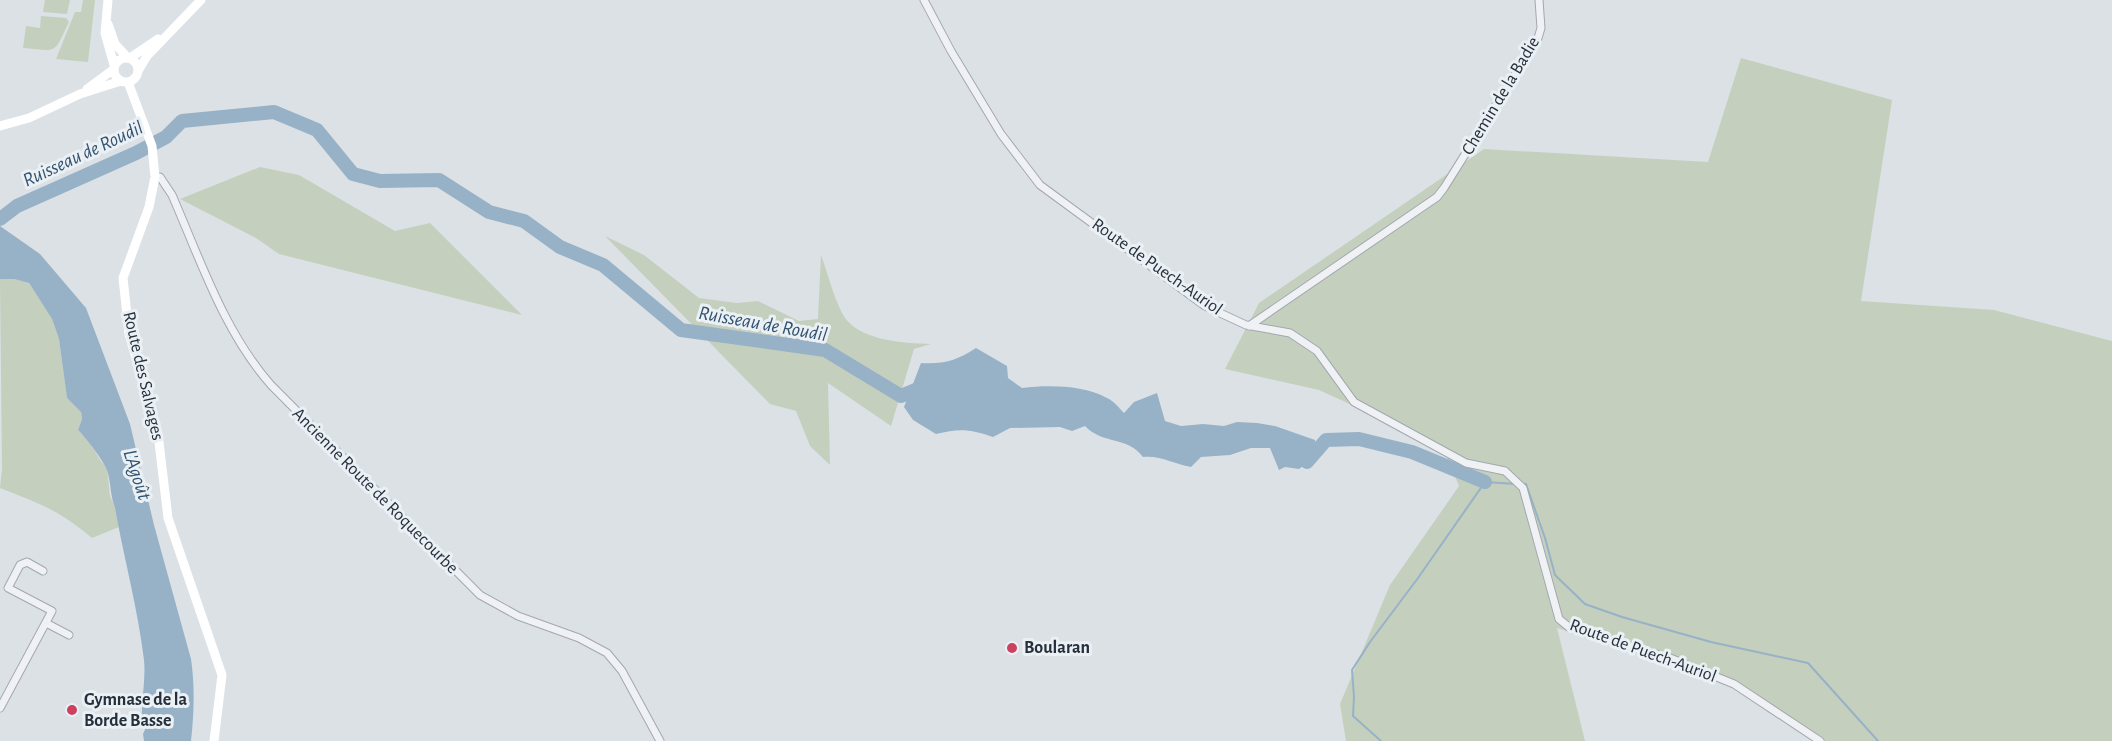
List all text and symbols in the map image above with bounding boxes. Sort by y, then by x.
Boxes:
street label: Chemin de la Badie [1459,34,1543,158]
water label: Ruisseau de Roudil [20,117,146,191]
street label: Route de Puech-Auriol [1088,215,1226,319]
water label: Ruisseau de Roudil [697,303,829,345]
street label: Route des Salvages [119,310,167,442]
street label: Ancienne Route de Roquecourbe [289,405,461,577]
water label: L'Agoût [119,447,155,503]
street label: Route de Puech-Auriol [1567,616,1719,686]
place label: Boularan [1024,639,1090,657]
marker: Boularan [1005,641,1019,655]
place label: Gymnase de la Borde Basse [84,691,188,730]
marker: Gymnase de la Borde Basse [65,703,79,717]

